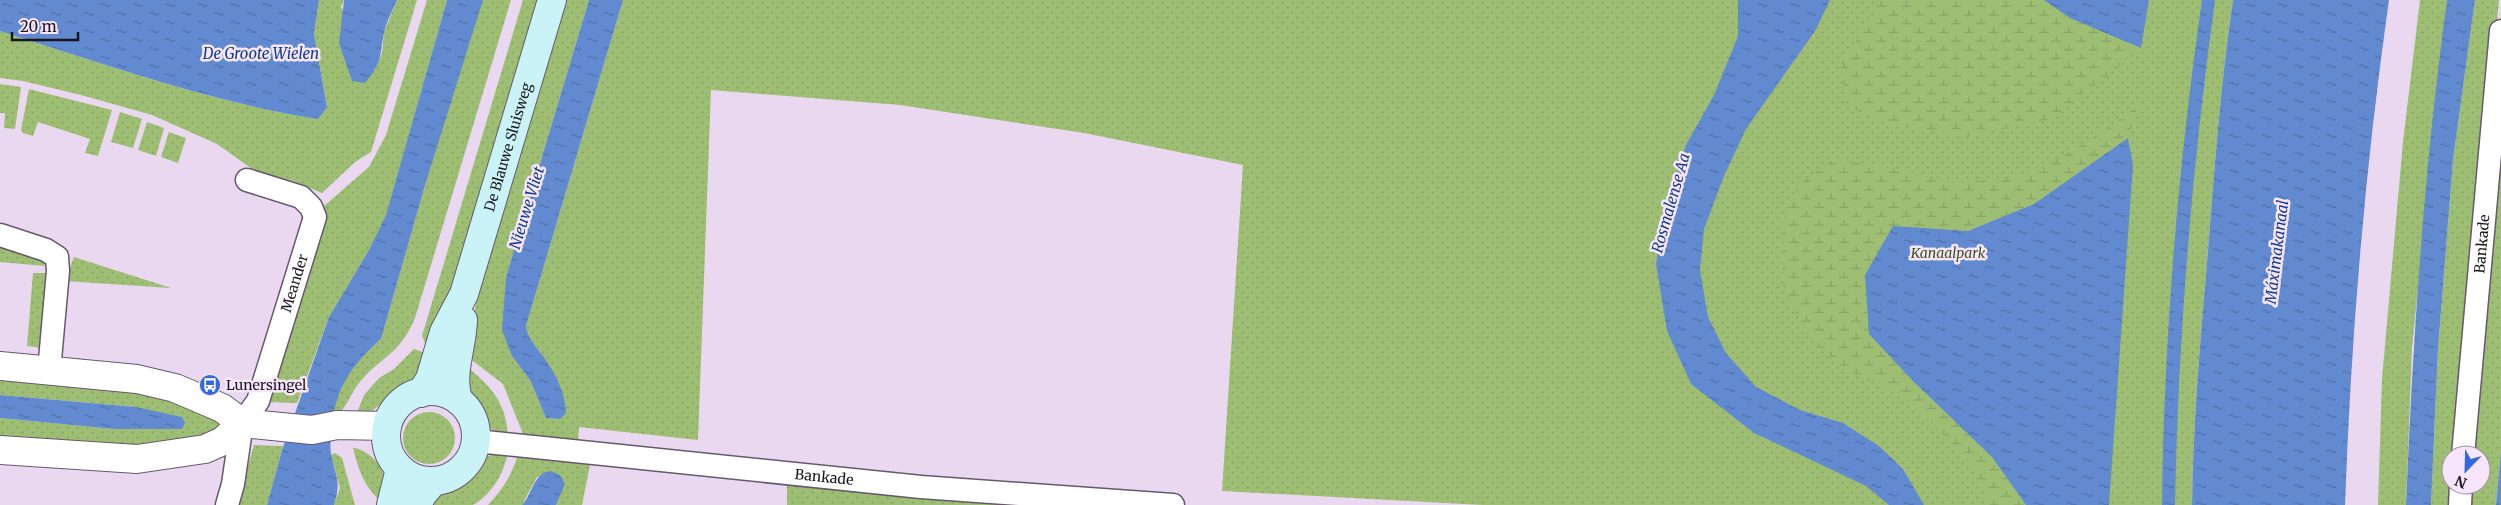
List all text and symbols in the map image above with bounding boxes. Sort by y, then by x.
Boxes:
scale bar [12,10,79,42]
text: 20 m [20,17,57,36]
water label: De Groote Wielen [202,44,319,63]
street label: De Blauwe Sluisweg [480,80,536,214]
water label: Rosmalense Aa [1647,151,1694,255]
water label: Nieuwe Vliet [505,164,548,251]
water label: Máximakanaal [2261,199,2292,306]
street label: Bankade [2470,214,2494,274]
park label: Kanaalpark [1910,244,1986,262]
street label: Meander [277,252,312,315]
bus stop icon: Lunersingel [198,373,222,397]
place label: Lunersingel [226,376,307,394]
north arrow [2441,445,2491,495]
street label: Bankade [794,465,854,489]
text: N [2452,472,2470,492]

